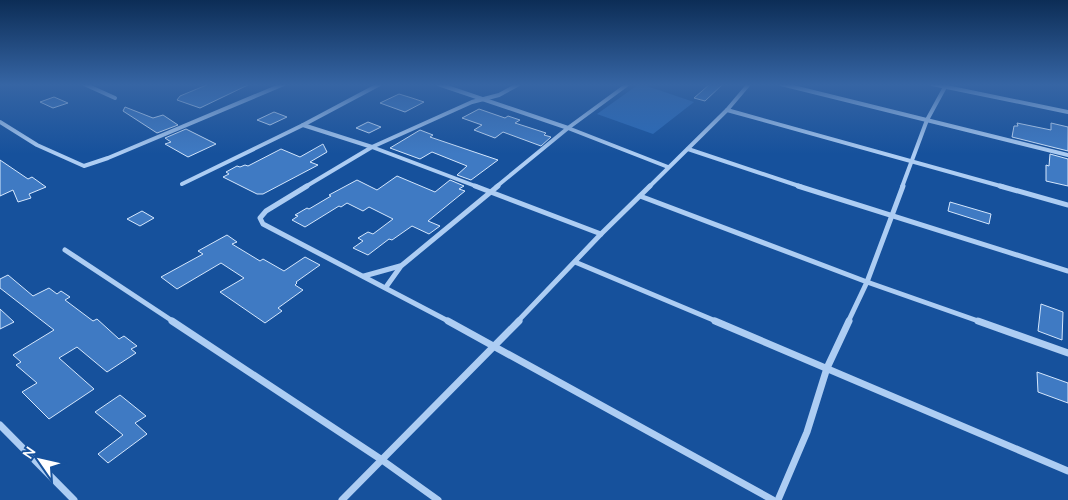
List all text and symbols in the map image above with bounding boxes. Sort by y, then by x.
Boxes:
north arrow [15,435,65,485]
text: N [19,443,39,462]

